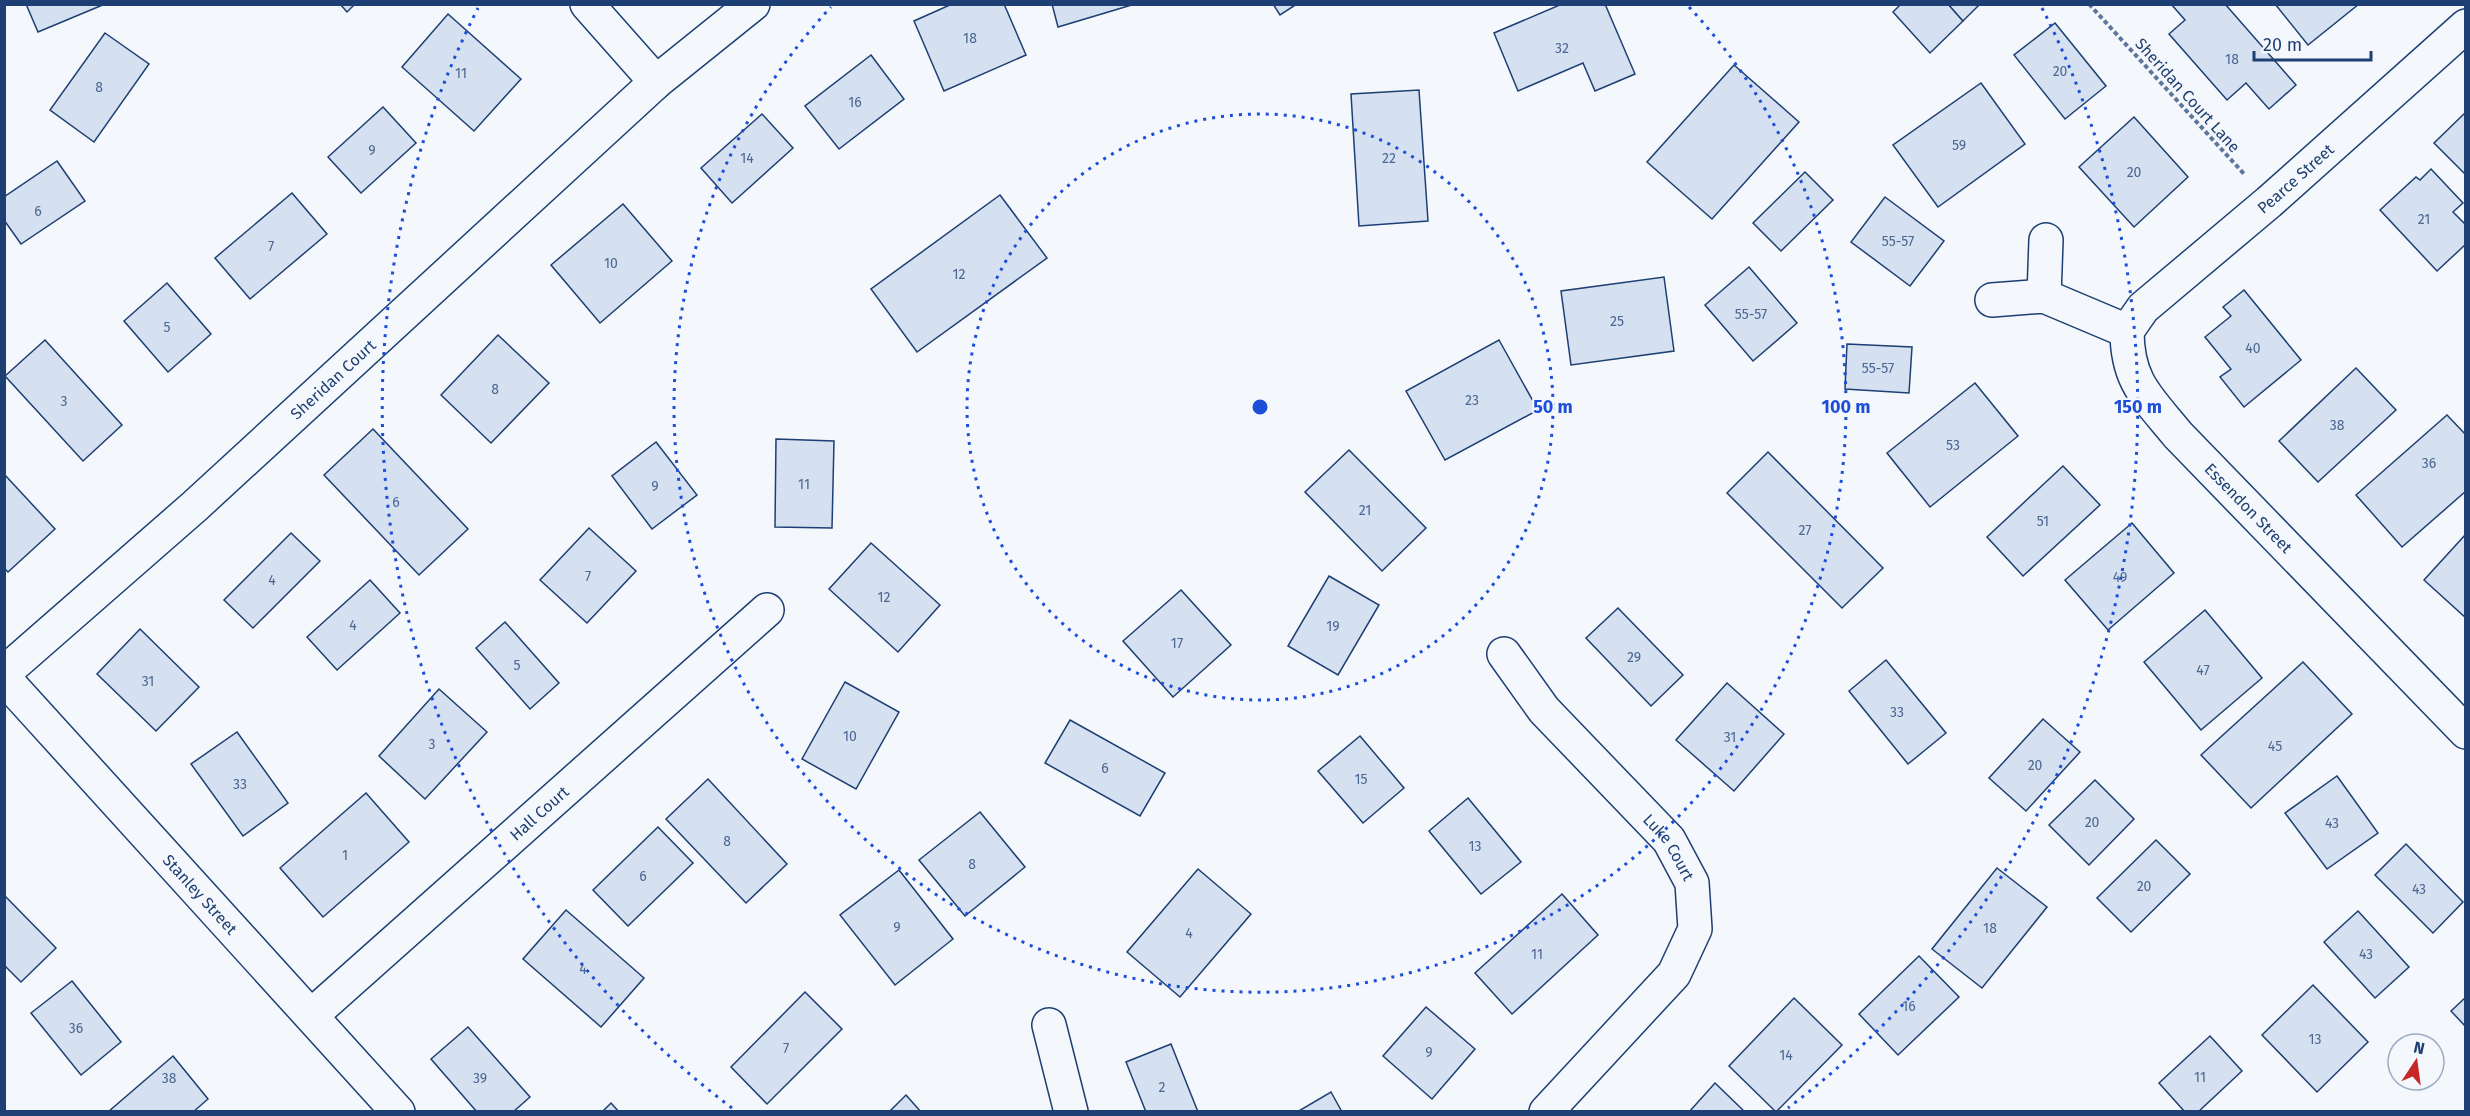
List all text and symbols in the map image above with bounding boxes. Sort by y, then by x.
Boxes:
scale bar [2254,24,2371,62]
house number: 18 [963,30,977,47]
street label: Sheridan Court Lane [2131,34,2244,156]
text: 20 m [2263,34,2302,56]
house number: 32 [1555,40,1569,57]
house number: 18 [2225,51,2239,68]
house number: 20 [2053,63,2068,80]
house number: 11 [455,65,467,82]
house number: 8 [95,79,103,96]
house number: 16 [848,94,862,111]
house number: 59 [1952,137,1966,154]
street label: Pearce Street [2254,140,2338,218]
house number: 9 [368,142,376,159]
house number: 14 [740,150,754,167]
house number: 22 [1382,150,1396,167]
house number: 20 [2127,164,2142,181]
house number: 6 [34,203,42,220]
house number: 21 [2418,211,2430,228]
house number: 55-57 [1882,233,1914,250]
house number: 7 [268,238,274,255]
house number: 10 [604,255,618,272]
house number: 12 [953,266,966,283]
house number: 55-57 [1735,306,1767,323]
house number: 25 [1610,313,1624,330]
house number: 5 [163,319,171,336]
street label: Sheridan Court [287,336,380,423]
house number: 40 [2245,340,2261,357]
house number: 55-57 [1862,360,1894,377]
house number: 8 [491,381,499,398]
house number: 23 [1465,392,1479,409]
house number: 3 [61,393,68,410]
text: 50 m [1533,396,1573,418]
text: 100 m [1822,396,1870,418]
text: 150 m [2114,396,2162,418]
centre of rings [1250,397,1270,417]
house number: 38 [2330,417,2345,434]
house number: 53 [1946,437,1960,454]
house number: 36 [2422,455,2436,472]
street label: Essendon Street [2201,459,2296,557]
house number: 11 [798,476,810,493]
house number: 9 [651,478,659,495]
house number: 6 [392,494,400,511]
house number: 21 [1359,502,1371,519]
house number: 51 [2037,513,2049,530]
house number: 27 [1798,522,1812,539]
house number: 7 [585,568,591,585]
house number: 49 [2113,569,2127,586]
house number: 4 [268,572,276,589]
house number: 12 [878,589,891,606]
house number: 4 [349,617,357,634]
house number: 19 [1326,618,1340,635]
house number: 17 [1171,635,1183,652]
house number: 29 [1627,649,1641,666]
house number: 5 [513,657,521,674]
house number: 47 [2196,662,2210,679]
house number: 31 [142,673,154,690]
house number: 33 [1890,704,1904,721]
house number: 10 [843,728,857,745]
house number: 31 [1724,729,1736,746]
house number: 3 [429,736,436,753]
house number: 45 [2268,738,2282,755]
house number: 20 [2028,757,2043,774]
house number: 6 [1101,760,1109,777]
house number: 15 [1354,771,1368,788]
house number: 33 [233,776,247,793]
street label: Hall Court [506,782,573,844]
street label: Luke Court [1639,810,1698,884]
house number: 20 [2085,814,2100,831]
house number: 43 [2325,815,2339,832]
house number: 8 [723,833,731,850]
house number: 13 [1468,838,1482,855]
house number: 1 [342,847,348,864]
street label: Stanley Street [159,851,241,939]
house number: 8 [968,856,976,873]
house number: 6 [639,868,647,885]
house number: 20 [2137,878,2152,895]
house number: 43 [2412,881,2426,898]
house number: 9 [893,919,901,936]
house number: 18 [1983,920,1997,937]
house number: 4 [1185,925,1193,942]
house number: 11 [1531,946,1543,963]
house number: 43 [2359,946,2373,963]
house number: 4 [579,961,587,978]
house number: 16 [1902,998,1916,1015]
house number: 36 [69,1020,83,1037]
house number: 13 [2308,1031,2322,1048]
north arrow [2386,1032,2446,1092]
text: N [2412,1037,2427,1058]
house number: 7 [783,1040,789,1057]
house number: 9 [1425,1044,1433,1061]
house number: 14 [1779,1047,1793,1064]
house number: 11 [2194,1069,2206,1086]
house number: 38 [162,1070,177,1087]
house number: 39 [473,1070,487,1087]
house number: 2 [1159,1079,1166,1096]

